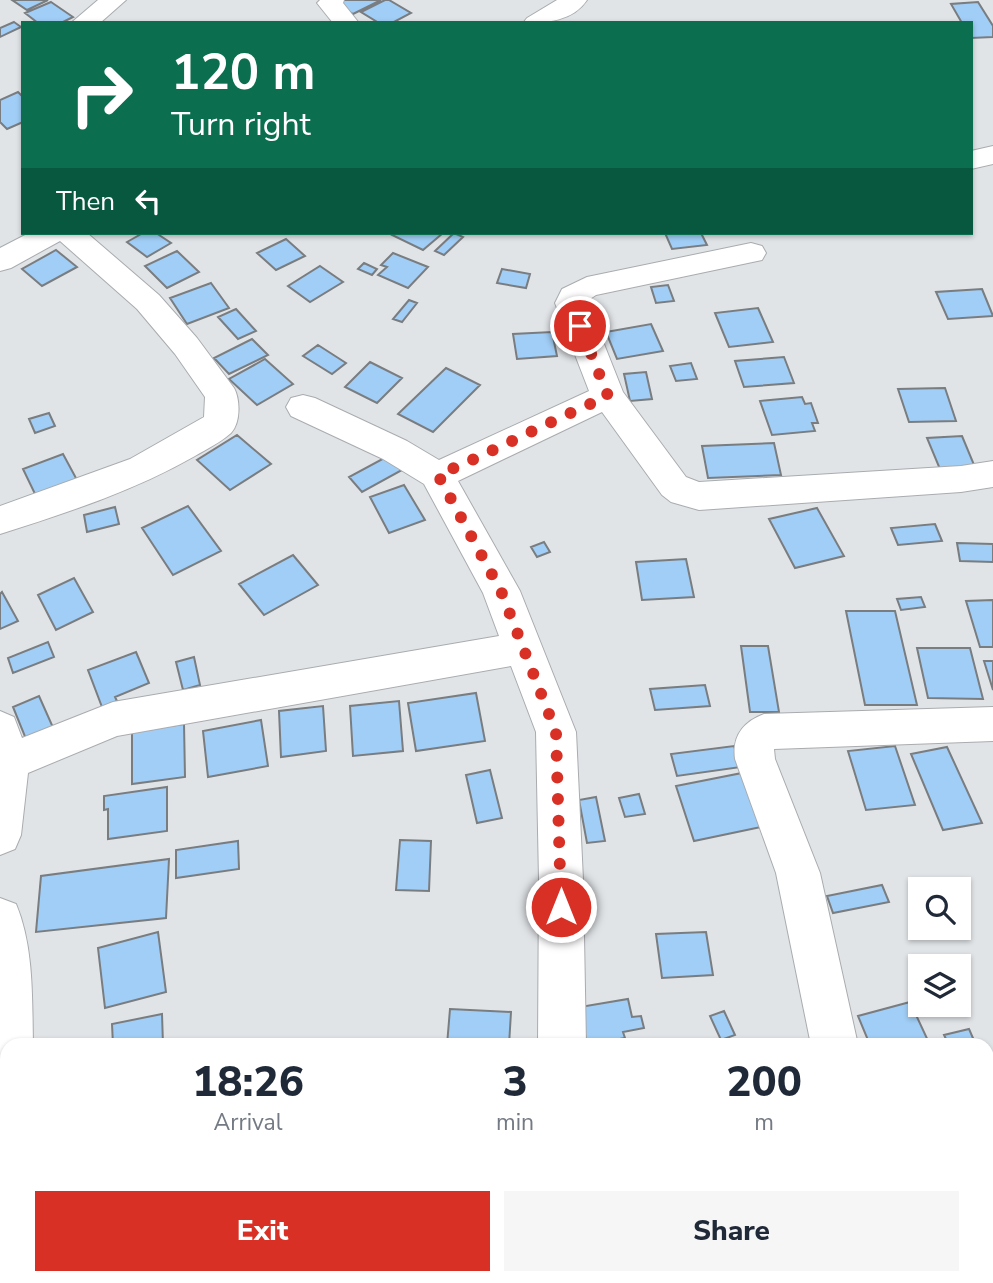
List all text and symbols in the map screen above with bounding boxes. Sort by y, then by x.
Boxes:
text: 120 m [171,39,315,106]
icon: right [56,49,147,140]
text: Turn right [171,103,311,146]
icon: left [129,182,167,220]
text: Then [56,184,115,219]
pin [550,296,610,356]
icon: arrive [561,307,599,345]
position arrow [524,870,598,944]
map controls [908,877,971,1017]
button: search [908,877,971,940]
button: layers [908,954,971,1017]
text: 18:26 [192,1054,304,1111]
text: 3 [502,1054,528,1111]
text: 200 [726,1054,802,1111]
text: Arrival [213,1107,283,1138]
text: min [496,1107,534,1138]
text: m [754,1107,774,1138]
button: Exit [35,1191,490,1271]
button: Share [504,1191,959,1271]

